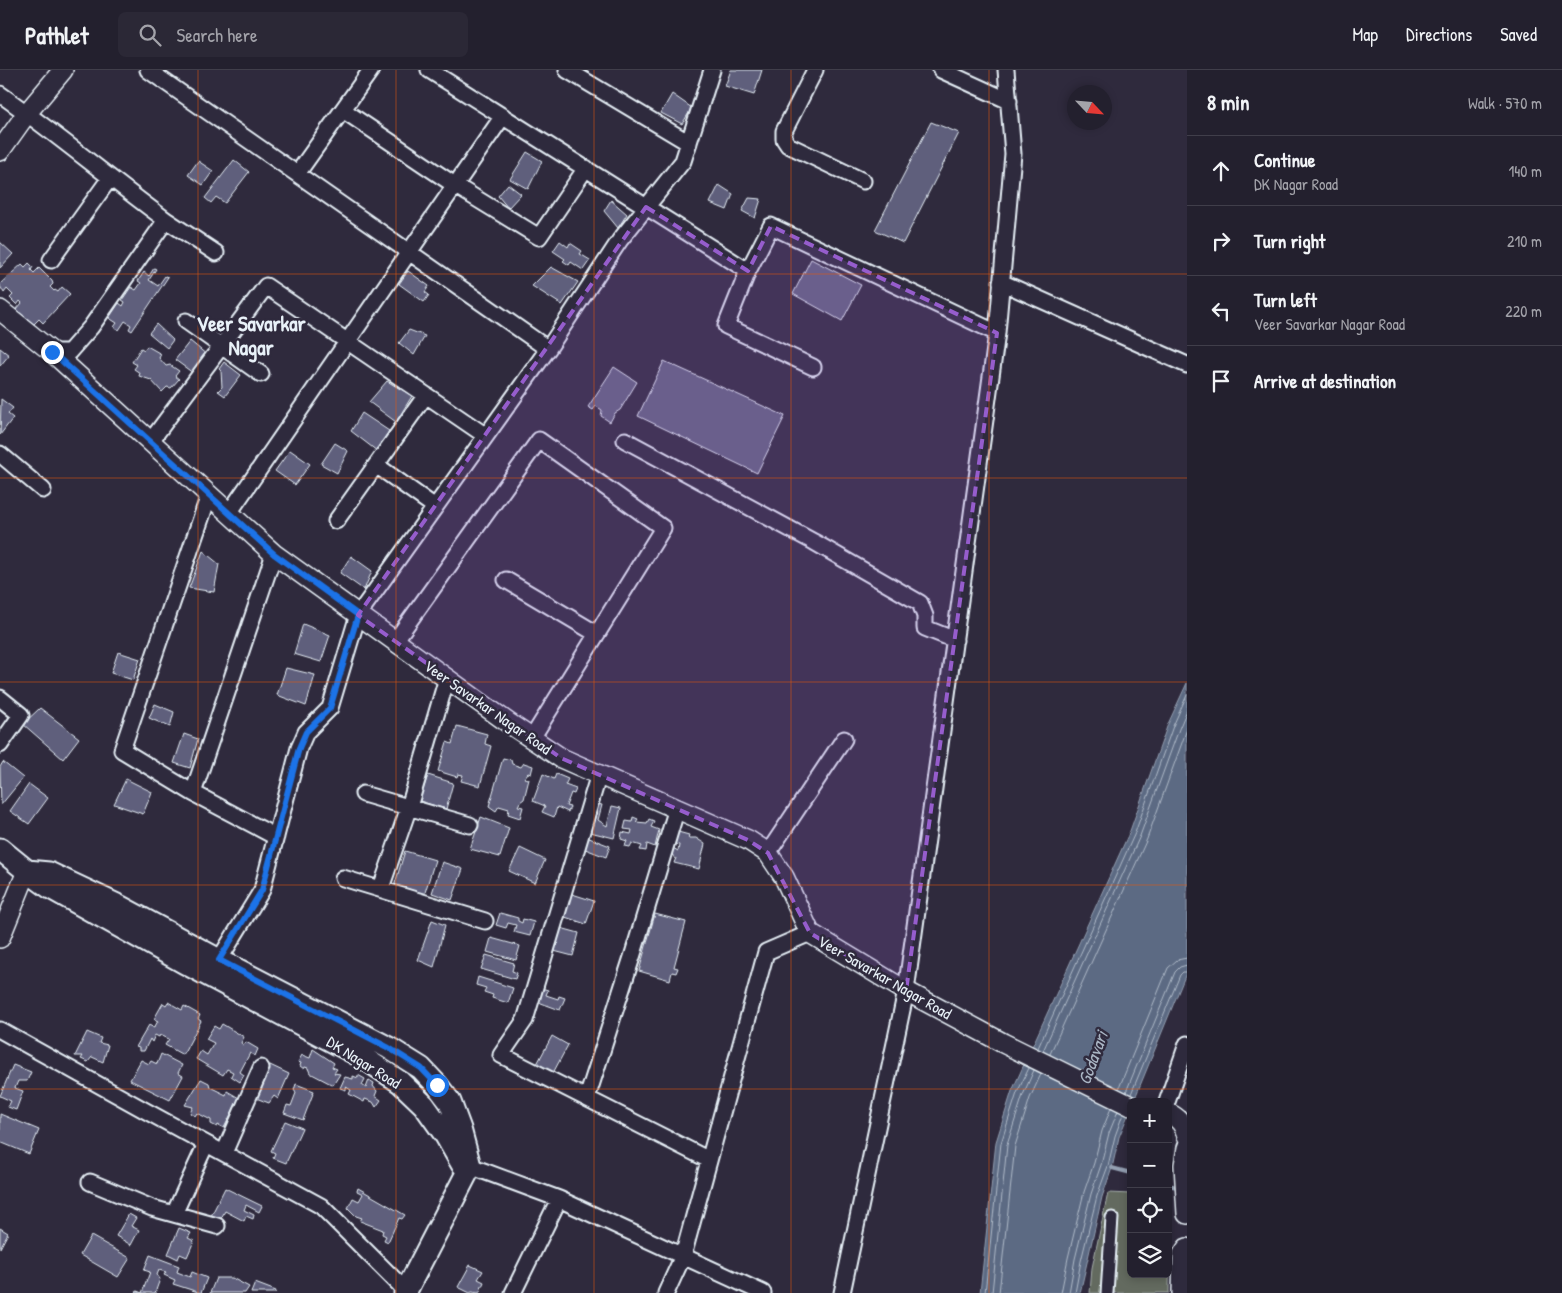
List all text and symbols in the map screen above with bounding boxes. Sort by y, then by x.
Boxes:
search box [118,12,468,57]
text: Pathlet [25,19,88,51]
icon: search [136,21,164,49]
text: Search here [176,22,258,48]
text: Map [1353,22,1378,47]
text: Directions [1406,22,1472,47]
text: Saved [1500,22,1537,47]
north arrow [1067,85,1112,130]
text: 8 min [1207,88,1249,117]
text: Walk · 570 m [1468,92,1542,114]
text: Continue [1254,147,1315,173]
icon: ahead [1207,157,1235,185]
text: 140 m [1508,160,1542,182]
text: DK Nagar Road [1254,173,1338,195]
icon: right [1207,227,1235,255]
text: Turn right [1254,228,1325,254]
text: 210 m [1507,230,1542,252]
text: Turn left [1254,287,1317,313]
icon: left [1207,297,1235,325]
text: 220 m [1505,300,1542,322]
district label: Veer Savarkar Nagar [196,309,306,363]
text: Veer Savarkar Nagar Road [1254,313,1405,335]
route end [41,341,64,364]
icon: arrive [1207,367,1235,395]
text: Arrive at destination [1254,368,1396,394]
street label: Veer Savarkar Nagar Road [420,655,556,759]
street label: Veer Savarkar Nagar Road [814,930,956,1024]
water label: Godavari [1071,1026,1114,1088]
street label: DK Nagar Road [323,1030,405,1094]
route start [426,1074,449,1097]
map controls [1127,1098,1172,1278]
button: + [1127,1098,1172,1143]
button: − [1127,1143,1172,1188]
button: locate [1127,1188,1172,1233]
button: layers [1127,1233,1172,1278]

